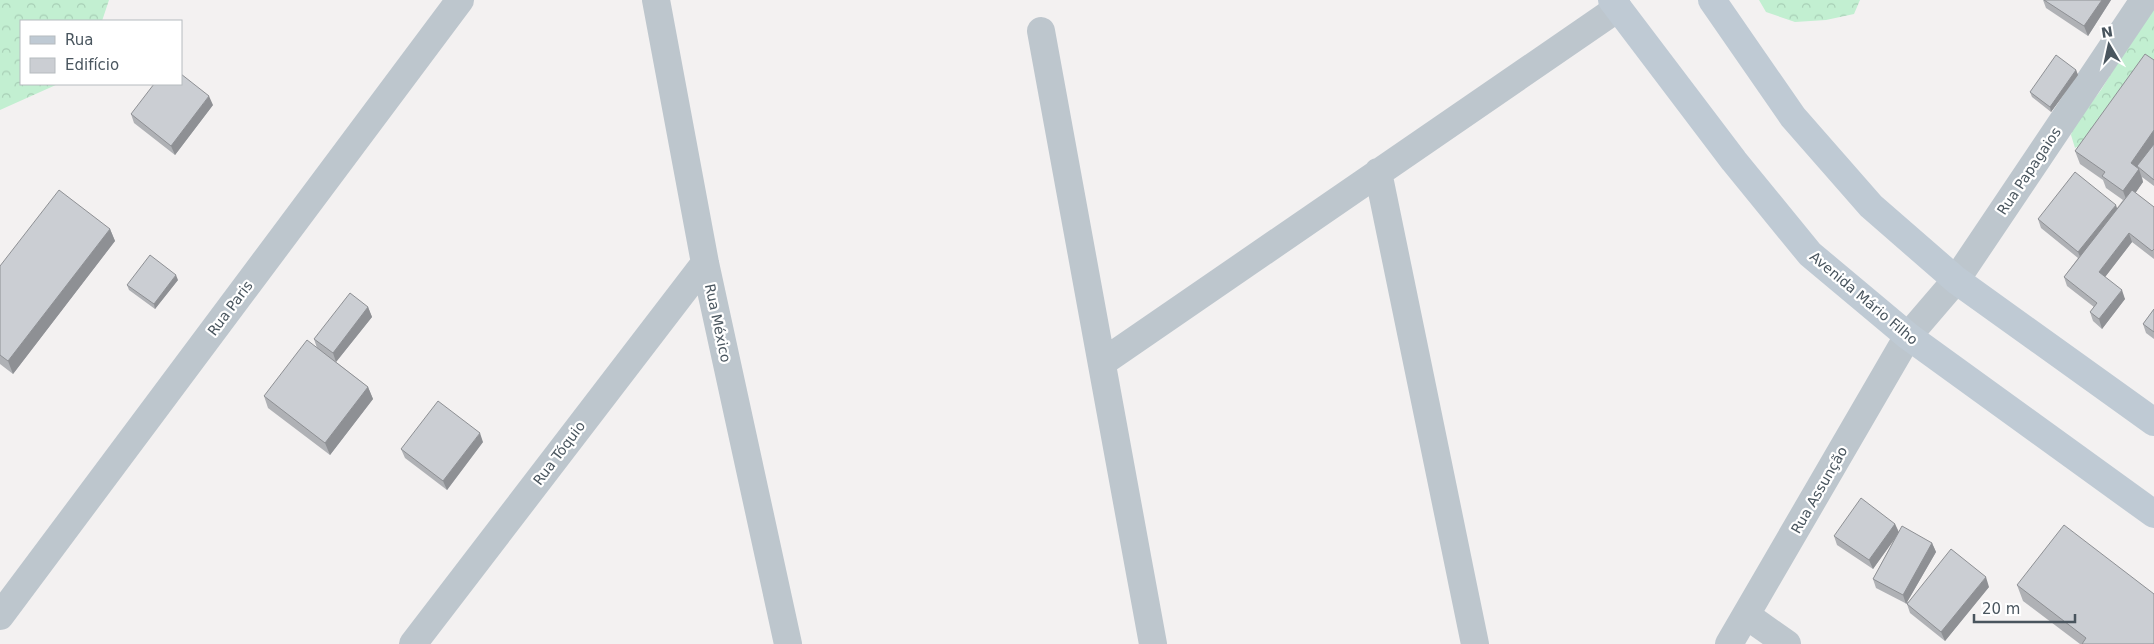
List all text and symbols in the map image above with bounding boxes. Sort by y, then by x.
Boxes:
legend [20,20,182,85]
north arrow [2084,20,2134,70]
text: N [2100,23,2114,41]
text: Rua [65,31,93,49]
text: Edifício [65,56,119,74]
street label: Rua Papagaios [1994,124,2064,218]
street label: Avenida Mário Filho [1807,248,1921,348]
street label: Rua Paris [204,277,256,339]
street label: Rua México [702,282,734,364]
street label: Rua Tóquio [530,418,588,488]
street label: Rua Assunção [1788,444,1850,536]
scale bar [1974,592,2075,624]
text: 20 m [1982,600,2020,618]

